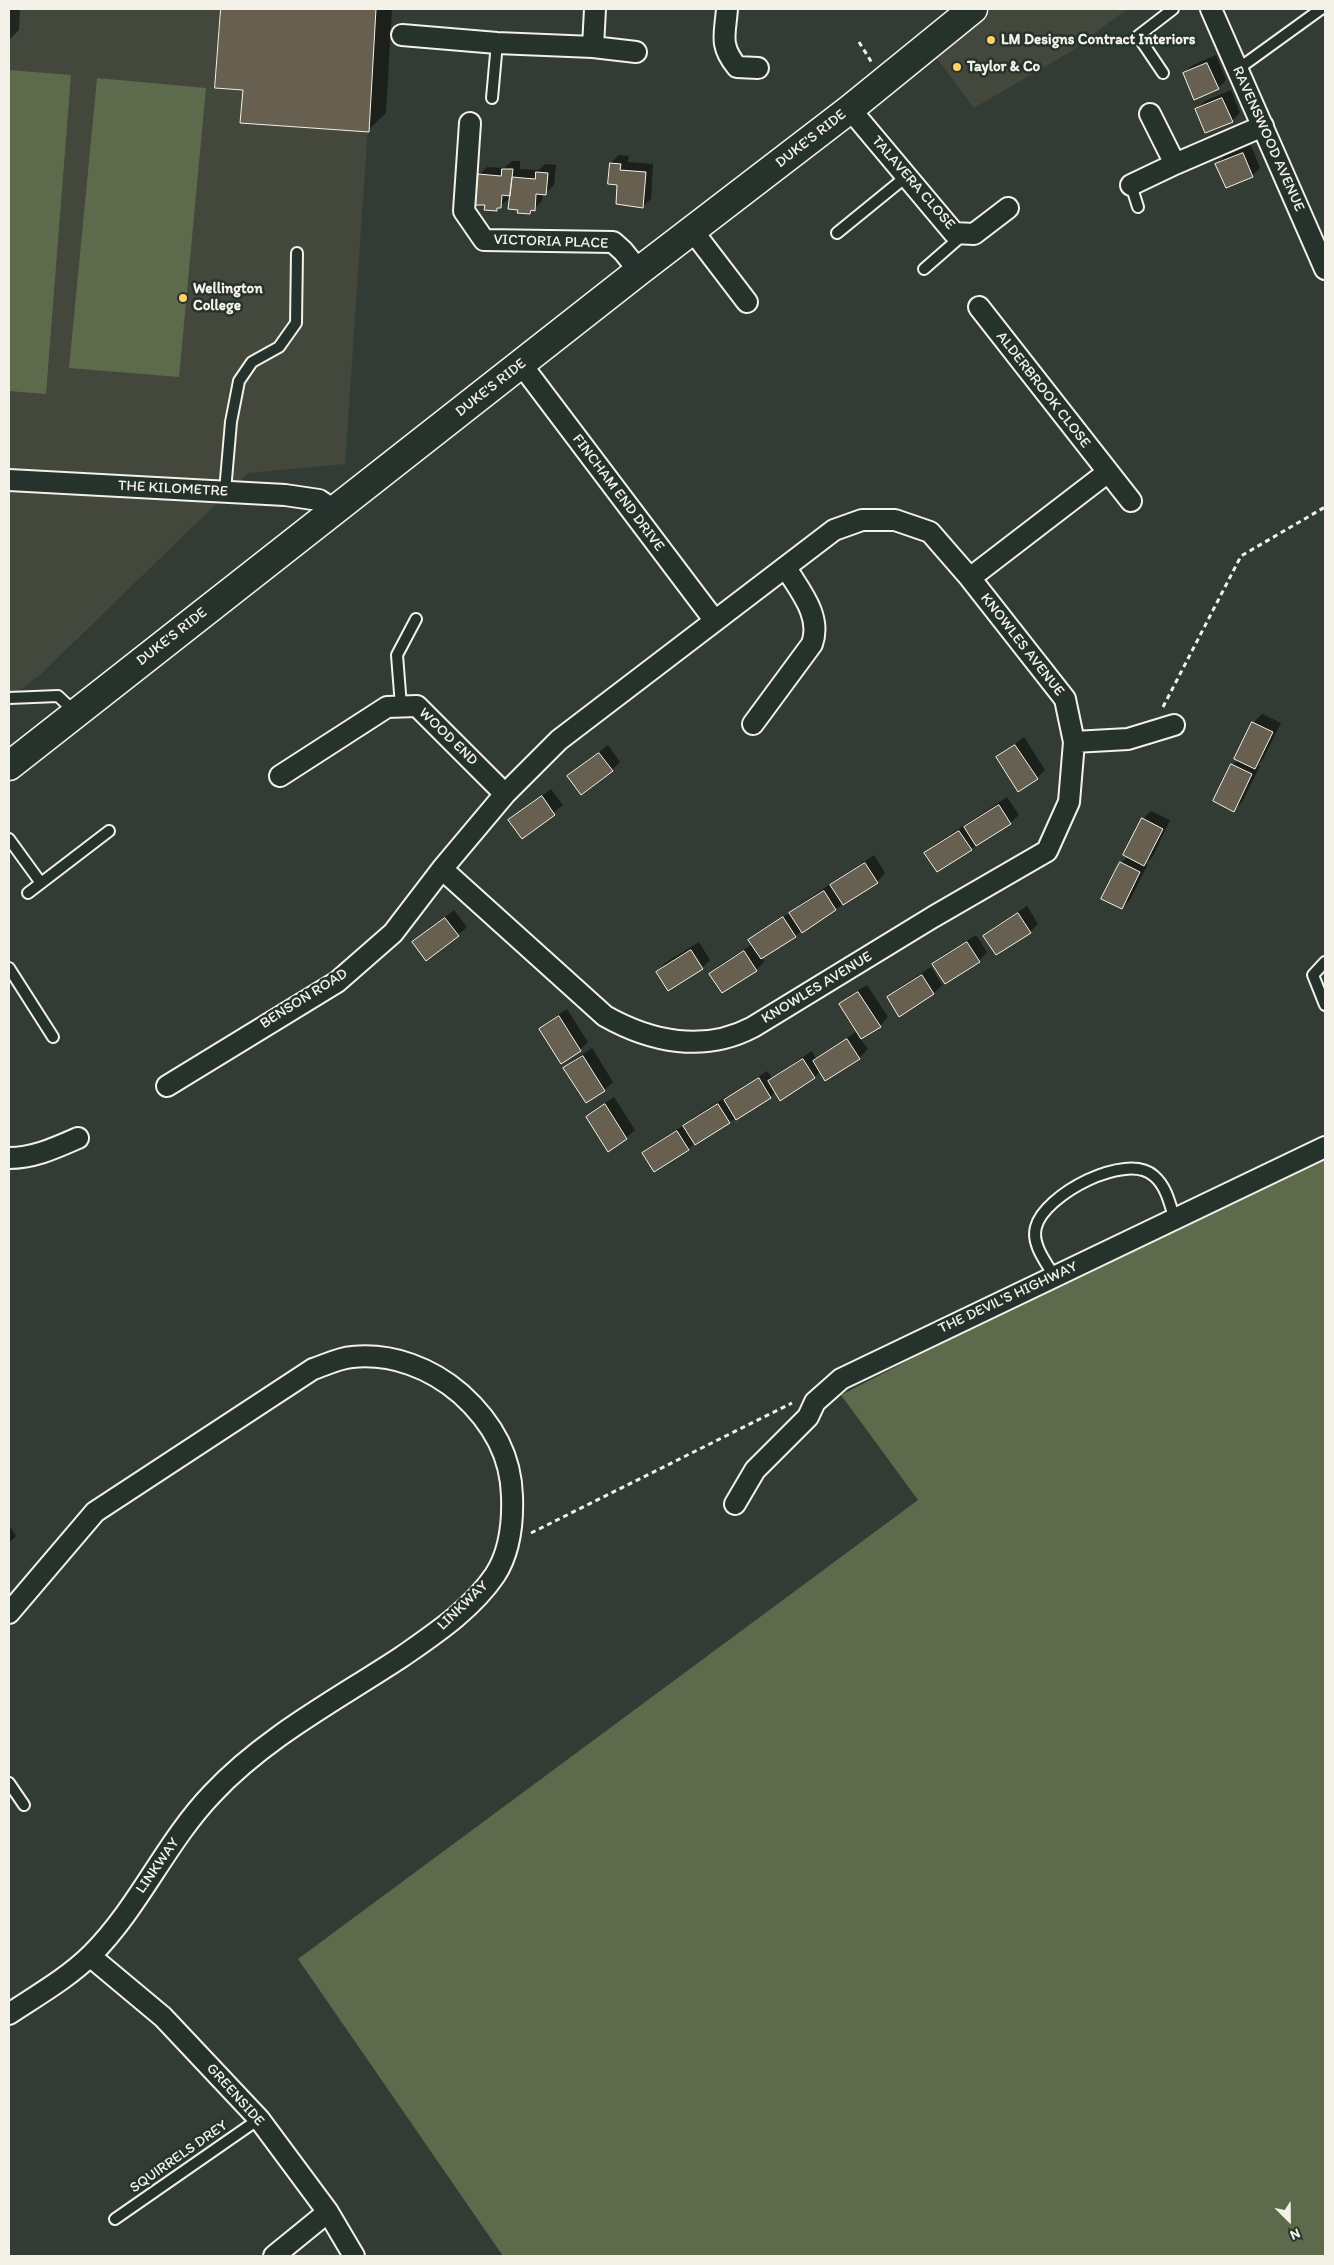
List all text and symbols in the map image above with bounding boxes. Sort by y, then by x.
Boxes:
place label: LM Designs Contract Interiors [1001,31,1195,49]
marker: LM Designs Contract Interiors [985,34,997,46]
place label: Taylor & Co [967,58,1040,76]
marker: Taylor & Co [951,61,963,73]
street label: RAVENSWOOD AVENUE [1228,64,1308,214]
street label: DUKE'S RIDE [772,106,850,172]
street label: TALAVERA CLOSE [867,132,959,234]
street label: VICTORIA PLACE [493,231,609,253]
place label: Wellington College [193,280,263,315]
marker: Wellington College [177,292,189,304]
street label: ALDERBROOK CLOSE [992,328,1094,452]
street label: DUKE'S RIDE [452,355,530,421]
street label: FINCHAM END DRIVE [568,431,668,555]
street label: THE KILOMETRE [118,477,228,501]
street label: KNOWLES AVENUE [976,590,1068,700]
street label: DUKE'S RIDE [133,604,211,670]
street label: WOOD END [415,704,481,770]
street label: KNOWLES AVENUE [758,948,876,1028]
street label: BENSON ROAD [257,965,351,1033]
street label: THE DEVIL'S HIGHWAY [936,1258,1080,1338]
street label: LINKWAY [434,1577,492,1635]
street label: LINKWAY [132,1835,184,1897]
street label: GREENSIDE [202,2060,268,2130]
street label: SQUIRRELS DREY [127,2117,231,2197]
north arrow [1264,2195,1314,2245]
text: N [1287,2225,1303,2244]

